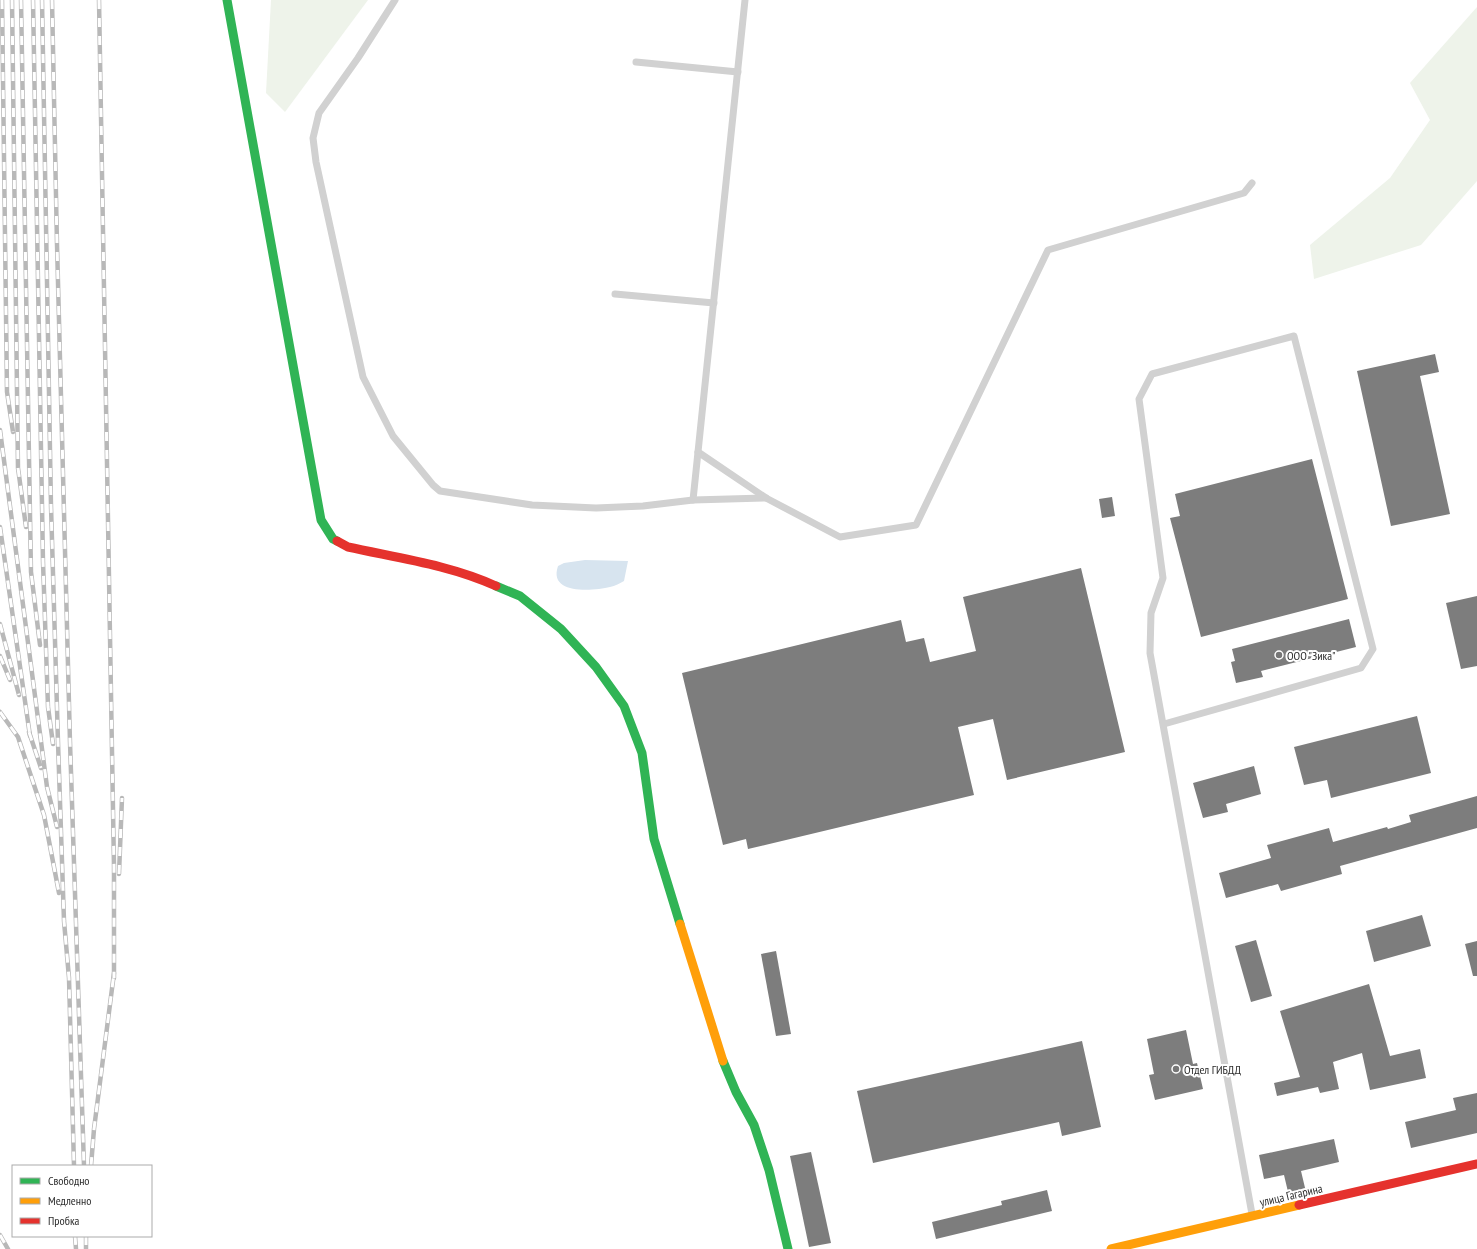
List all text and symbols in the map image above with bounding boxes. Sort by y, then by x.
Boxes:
place label: ООО "Зика" [1287,648,1335,663]
marker: ООО "Зика" [1274,650,1284,660]
place label: Отдел ГИБДД [1184,1062,1242,1077]
marker: Отдел ГИБДД [1171,1064,1181,1074]
legend [12,1165,152,1237]
text: Свободно [48,1173,90,1188]
street label: улица Гагарина [1258,1180,1324,1210]
text: Медленно [48,1193,91,1208]
text: Пробка [48,1213,80,1228]

